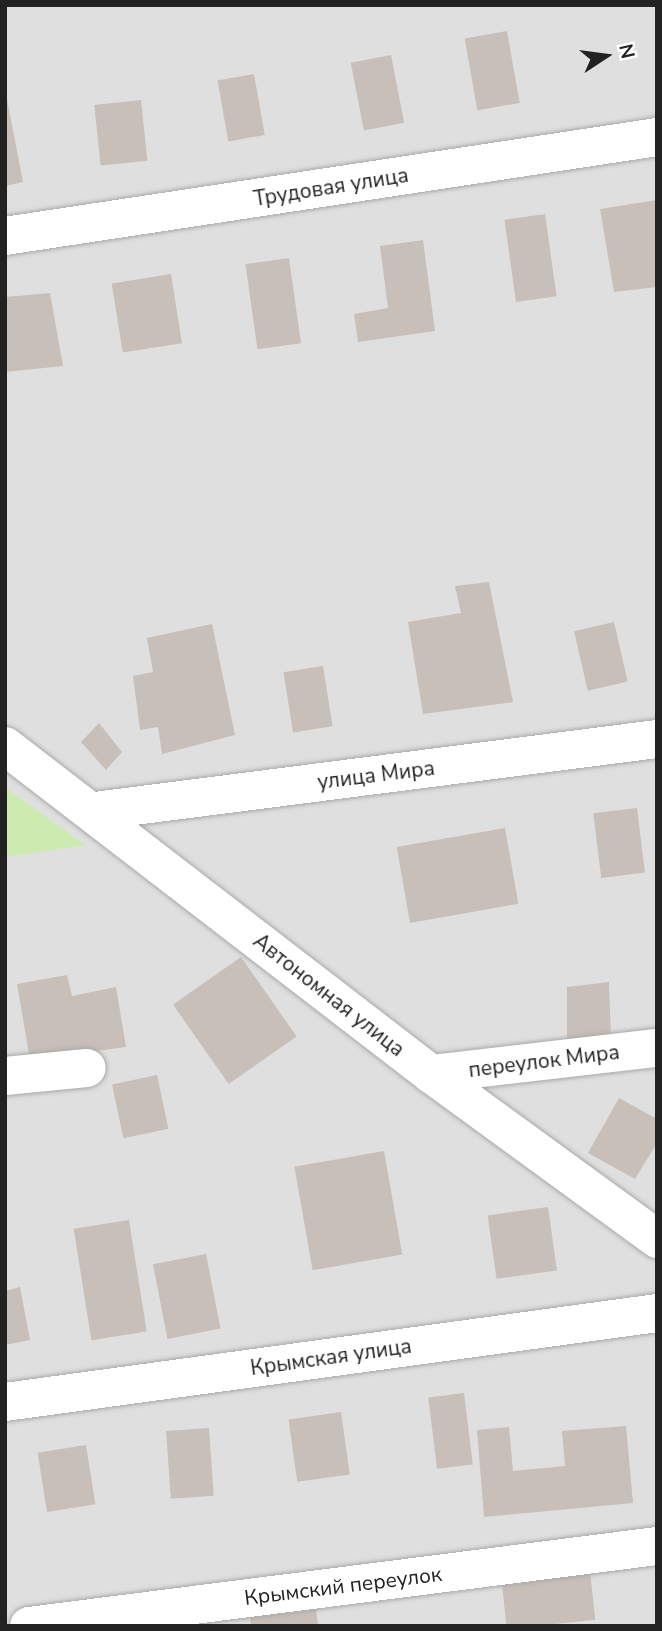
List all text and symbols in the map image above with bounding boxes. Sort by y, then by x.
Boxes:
north arrow [571,21,641,91]
text: N [612,41,641,61]
street label: Трудовая улица [252,162,410,212]
street label: улица Мира [316,755,436,795]
street label: Автономная улица [248,928,410,1062]
street label: переулок Мира [467,1039,621,1083]
street label: Крымская улица [249,1333,413,1381]
street label: Крымский переулок [243,1561,443,1611]

